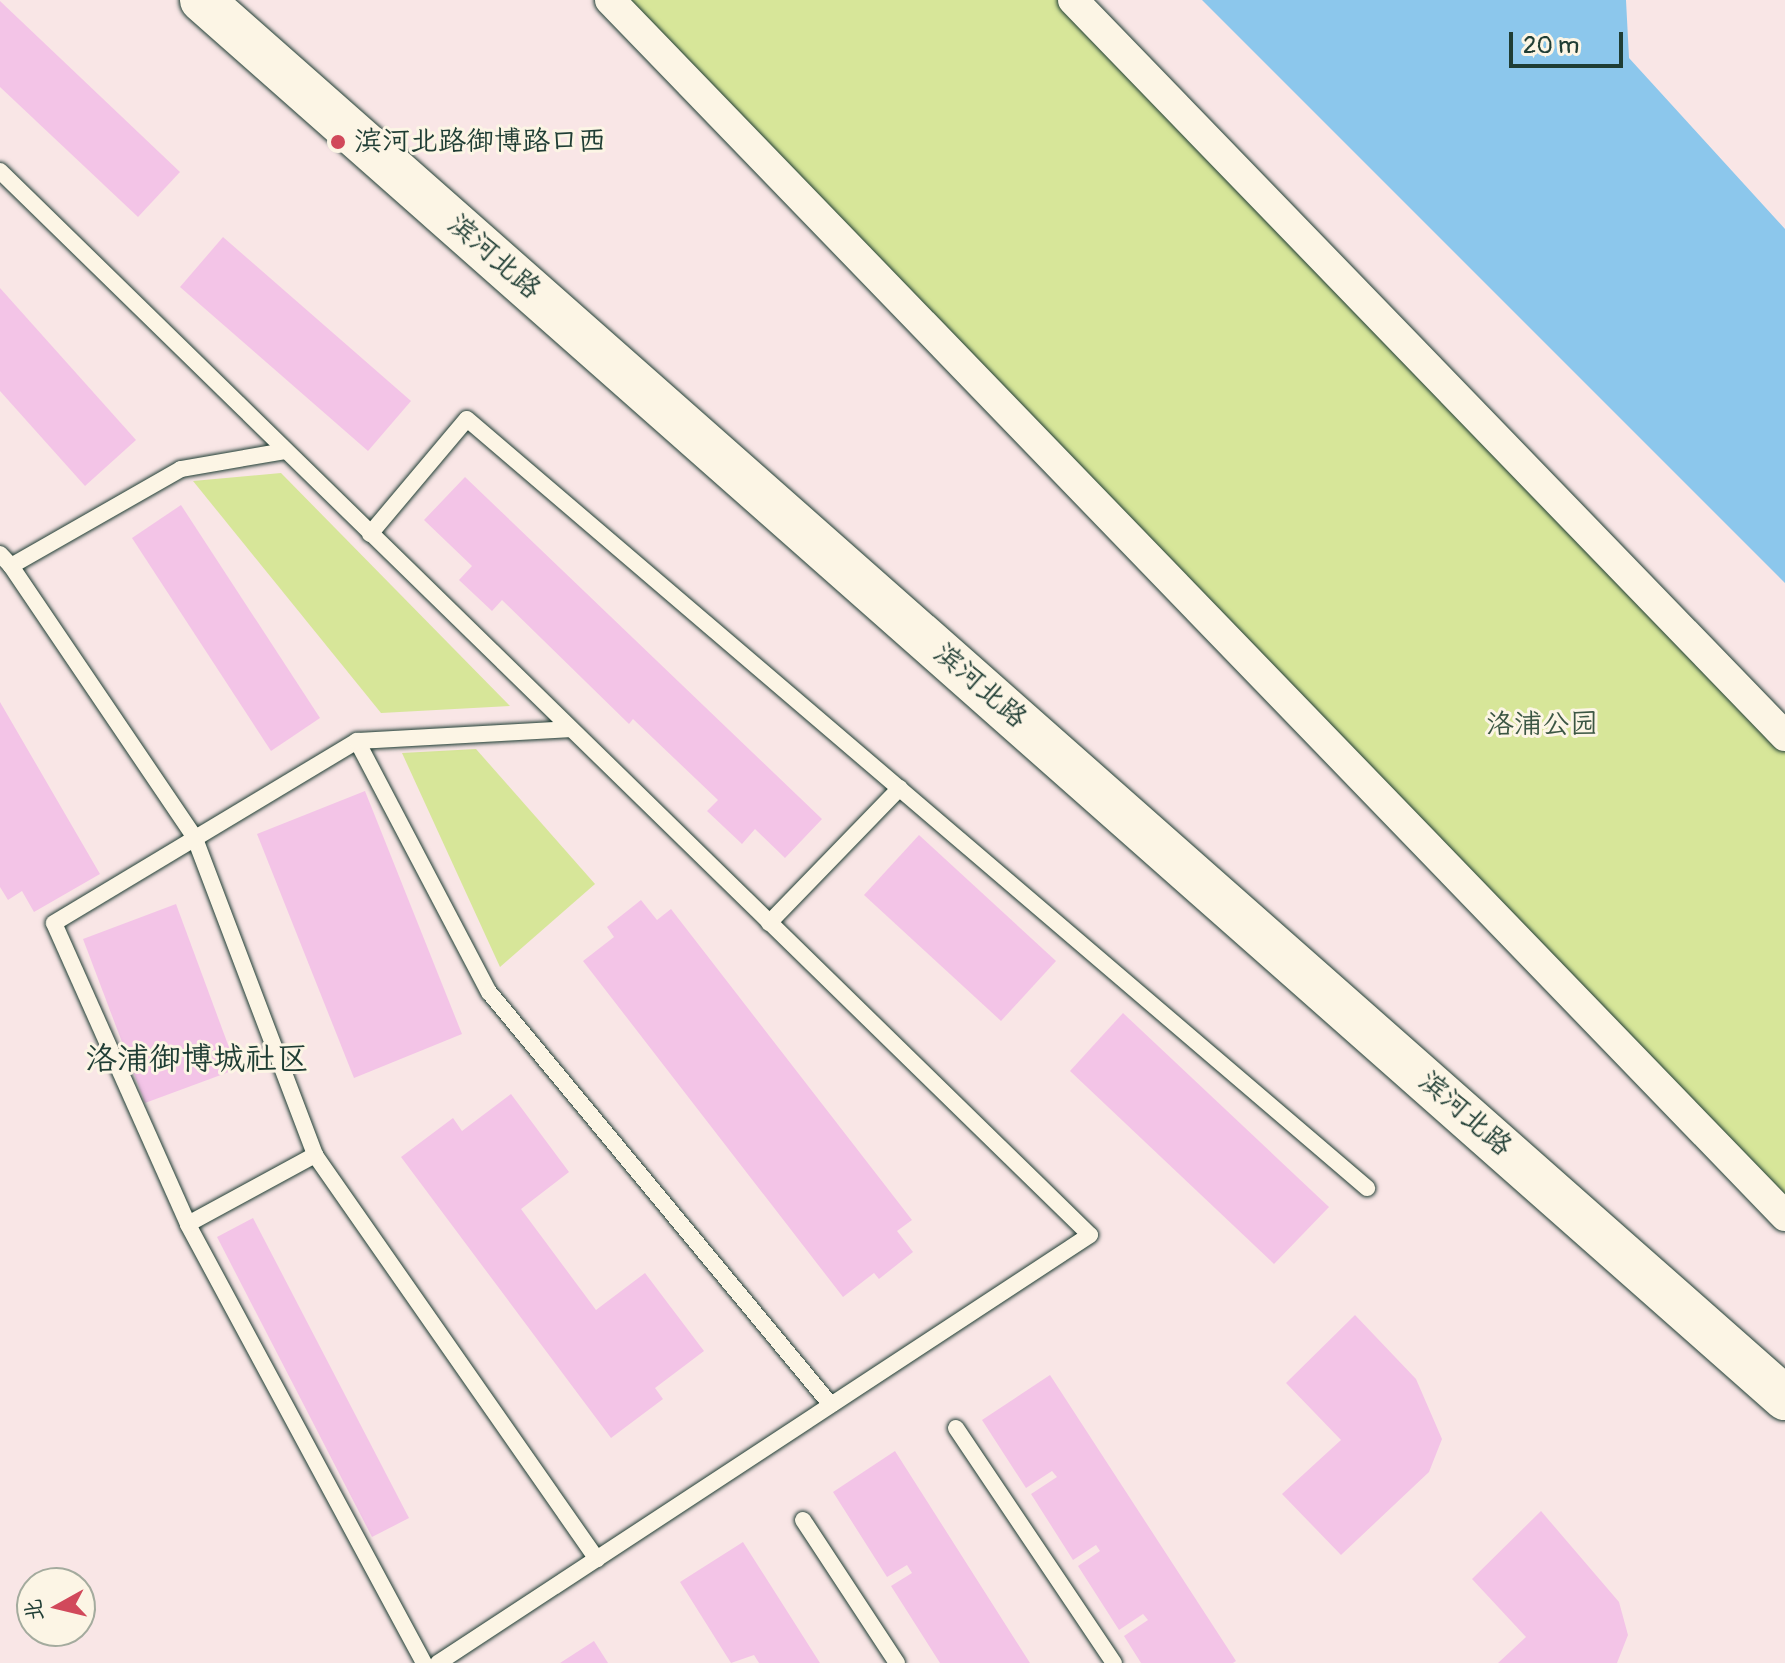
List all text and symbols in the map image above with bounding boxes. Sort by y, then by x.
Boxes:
scale bar [1513,16,1627,66]
text: 20 m [1523,31,1579,60]
place label: 滨河北路御博路口西 [354,125,606,159]
marker: 滨河北路御博路口西 [329,133,347,151]
street label: 滨河北路 [441,208,547,306]
street label: 滨河北路 [927,637,1033,735]
park label: 洛浦公园 [1486,708,1598,742]
district label: 洛浦御博城社区 [85,1040,309,1078]
street label: 滨河北路 [1412,1065,1518,1163]
north arrow [16,1567,96,1647]
text: 北 [19,1597,50,1623]

